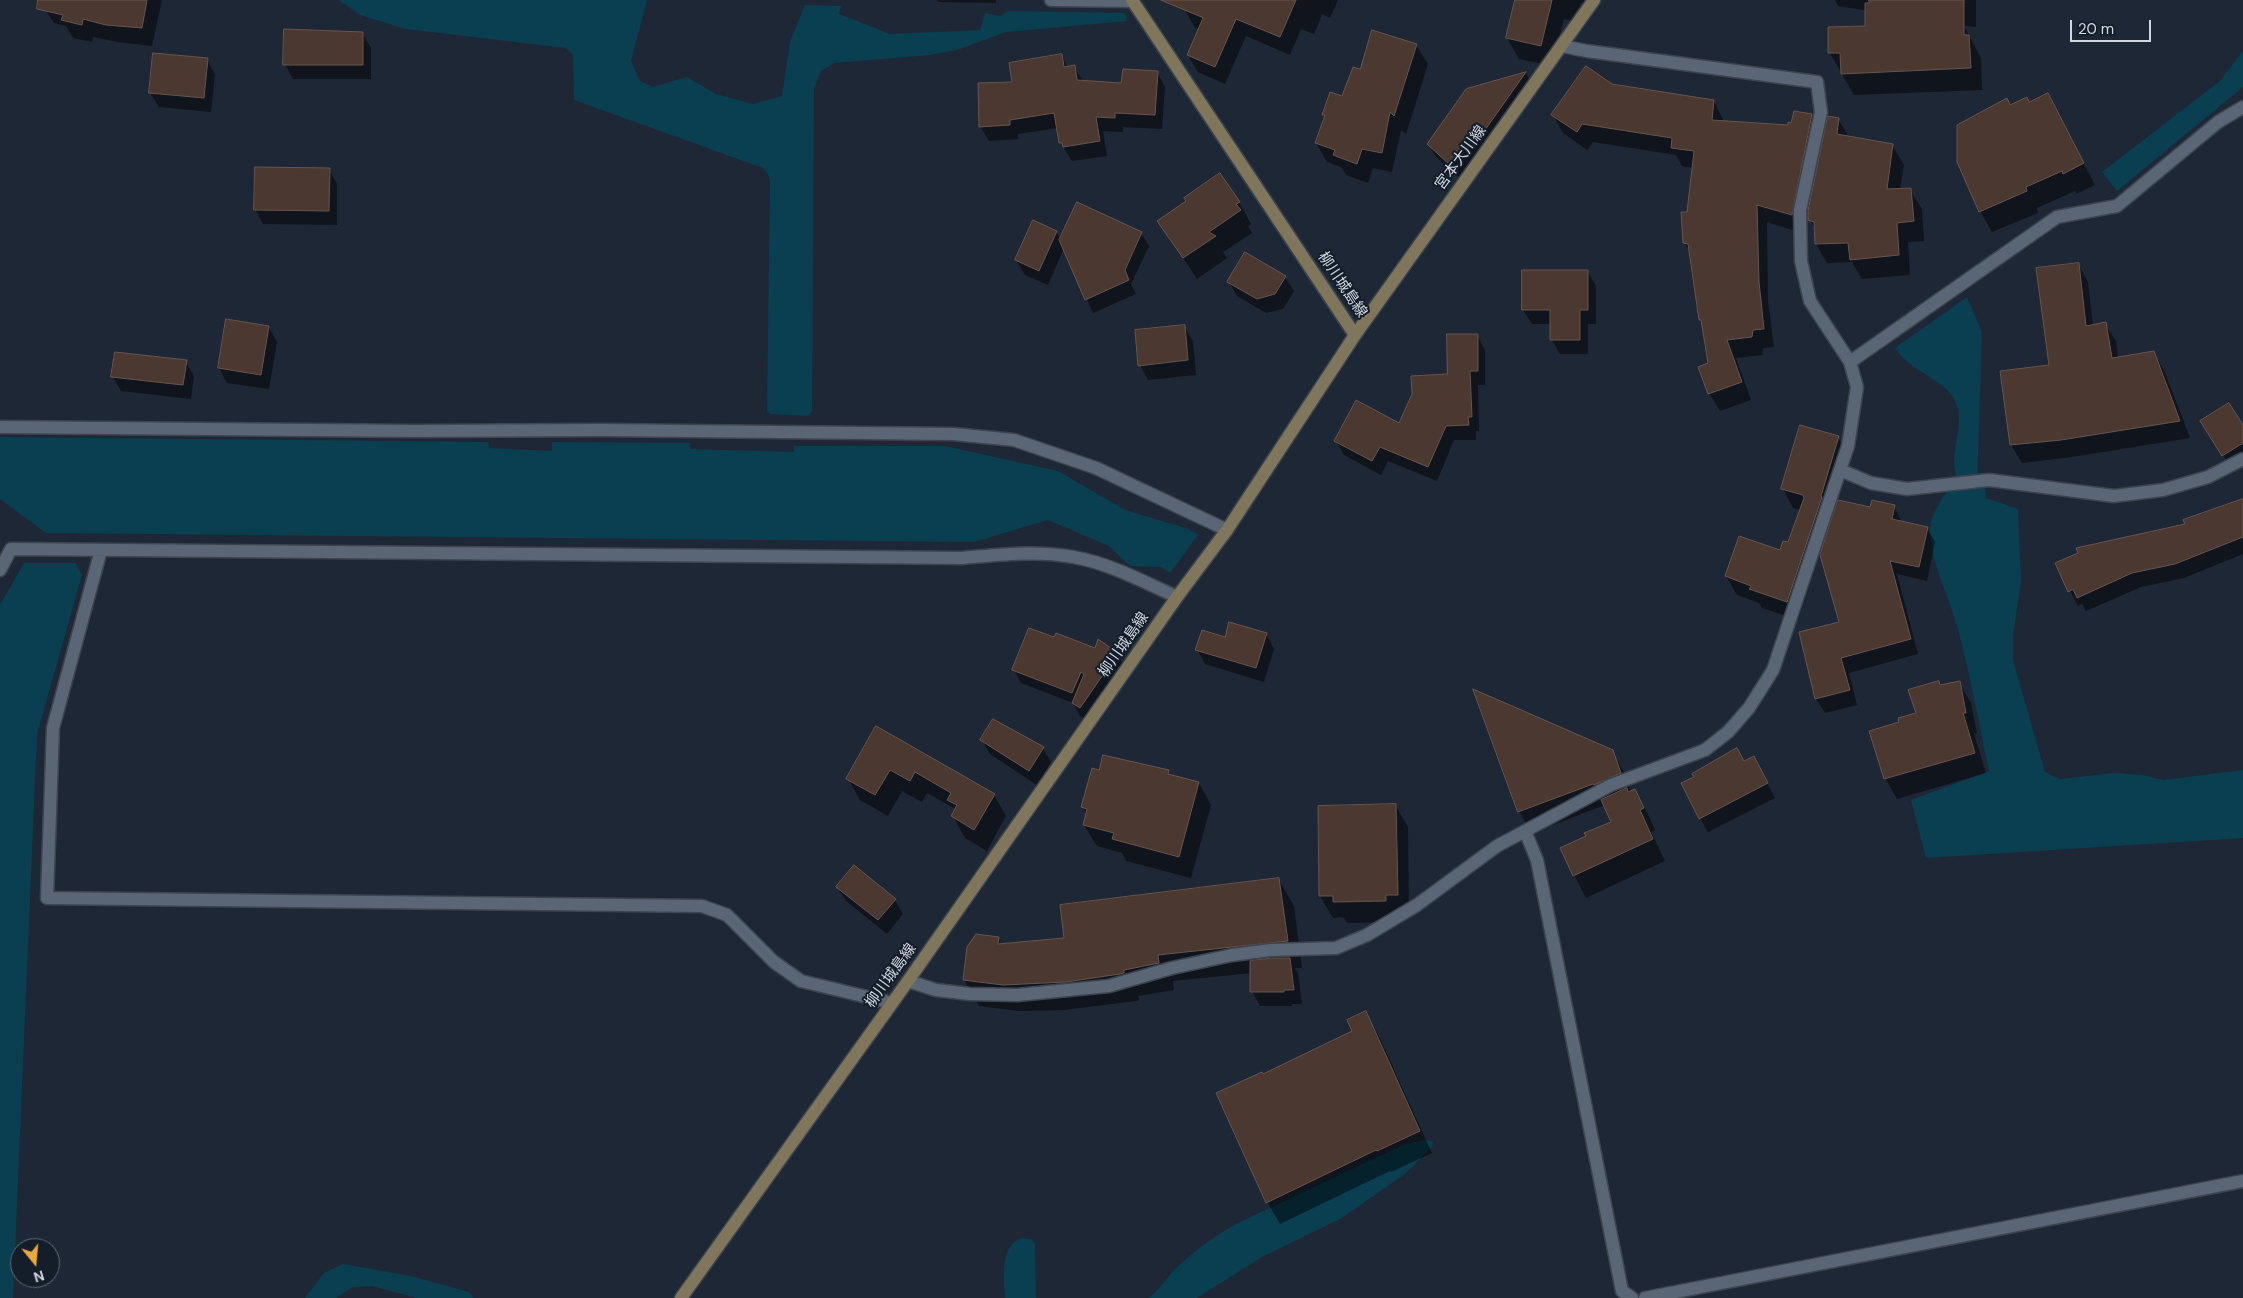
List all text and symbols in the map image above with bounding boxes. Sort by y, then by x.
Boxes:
scale bar [2073,10,2154,42]
text: 20 m [2078,19,2114,39]
street label: 宮本大川線 [1432,122,1490,194]
street label: 柳川城島線 [1314,249,1370,321]
street label: 柳川城島線 [1095,609,1153,681]
street label: 柳川城島線 [862,940,920,1012]
north arrow [10,1238,60,1288]
text: N [32,1266,47,1286]

